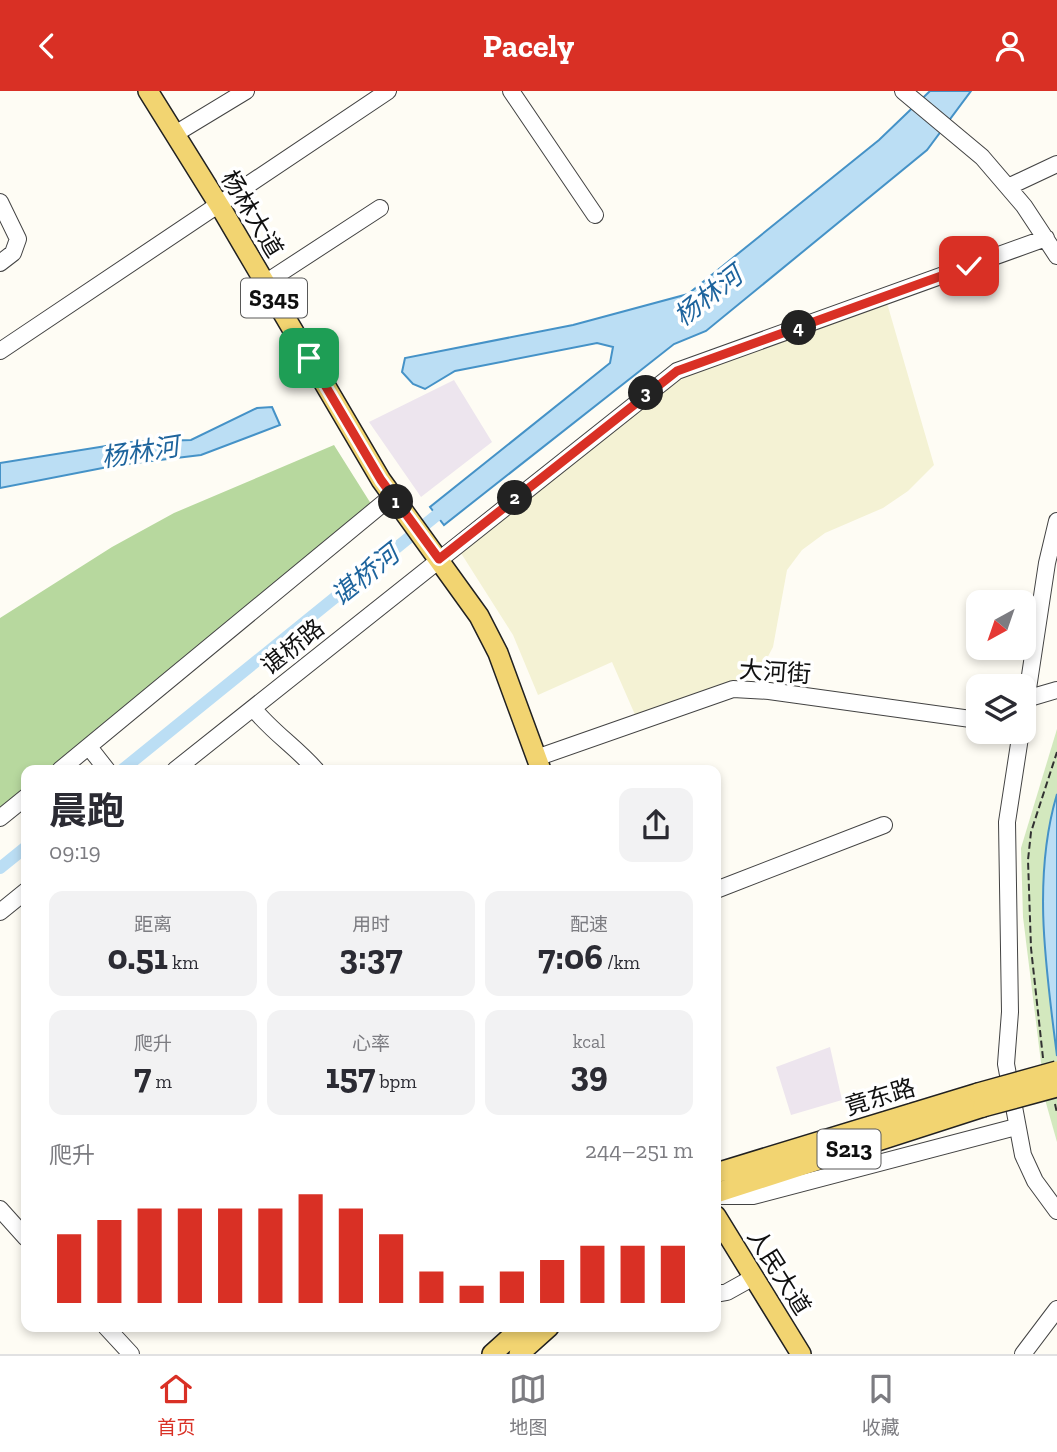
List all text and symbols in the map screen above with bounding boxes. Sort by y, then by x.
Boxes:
icon: back [28,27,66,65]
text: Pacely [483,27,574,65]
icon: person [991,27,1029,65]
street label: 杨林大道 [215,165,290,262]
pin [939,236,999,296]
icon: check [950,247,988,285]
water label: 杨林河 [667,256,753,333]
road number: S345 [241,279,307,318]
pin: 4 [782,310,816,345]
text: 4 [793,316,804,339]
pin [279,328,339,388]
icon: arrive [290,339,328,377]
pin: 3 [628,375,664,411]
text: 3 [640,381,651,404]
water label: 杨林河 [99,429,186,474]
pin: 2 [498,481,532,515]
pin: 1 [378,485,414,519]
text: 2 [509,486,520,509]
text: 1 [392,490,399,513]
water label: 谌桥河 [325,535,409,612]
north arrow [966,590,1036,660]
map controls [966,590,1036,744]
street label: 谌桥路 [256,613,330,681]
street label: 大河街 [738,655,812,688]
button: layers [966,674,1036,744]
text: 晨跑 [49,788,125,834]
button: share [619,788,693,862]
text: 09:19 [49,837,101,865]
text: 距离 [134,913,172,936]
text: 用时 [352,913,390,936]
text: 配速 [570,913,608,936]
text: 0.51 [107,936,168,978]
text: 3:37 [339,936,403,978]
text: 7:06 [538,936,603,978]
text: km [168,951,199,974]
text: /km [603,951,640,974]
text: kcal [573,1030,605,1053]
text: 爬升 [134,1032,172,1055]
text: 心率 [352,1032,390,1055]
text: 39 [570,1053,608,1095]
text: 7 [134,1055,151,1097]
text: 157 [325,1055,375,1097]
text: m [151,1070,172,1093]
text: bpm [375,1070,417,1093]
street label: 竟东路 [841,1072,919,1121]
road number: S213 [818,1129,880,1169]
text: 244–251 m [585,1136,693,1164]
text: 爬升 [49,1141,95,1169]
street label: 人民大道 [742,1223,817,1320]
tab: 首页 [157,1370,195,1439]
tab: 地图 [509,1370,548,1439]
tab: 收藏 [862,1370,900,1439]

